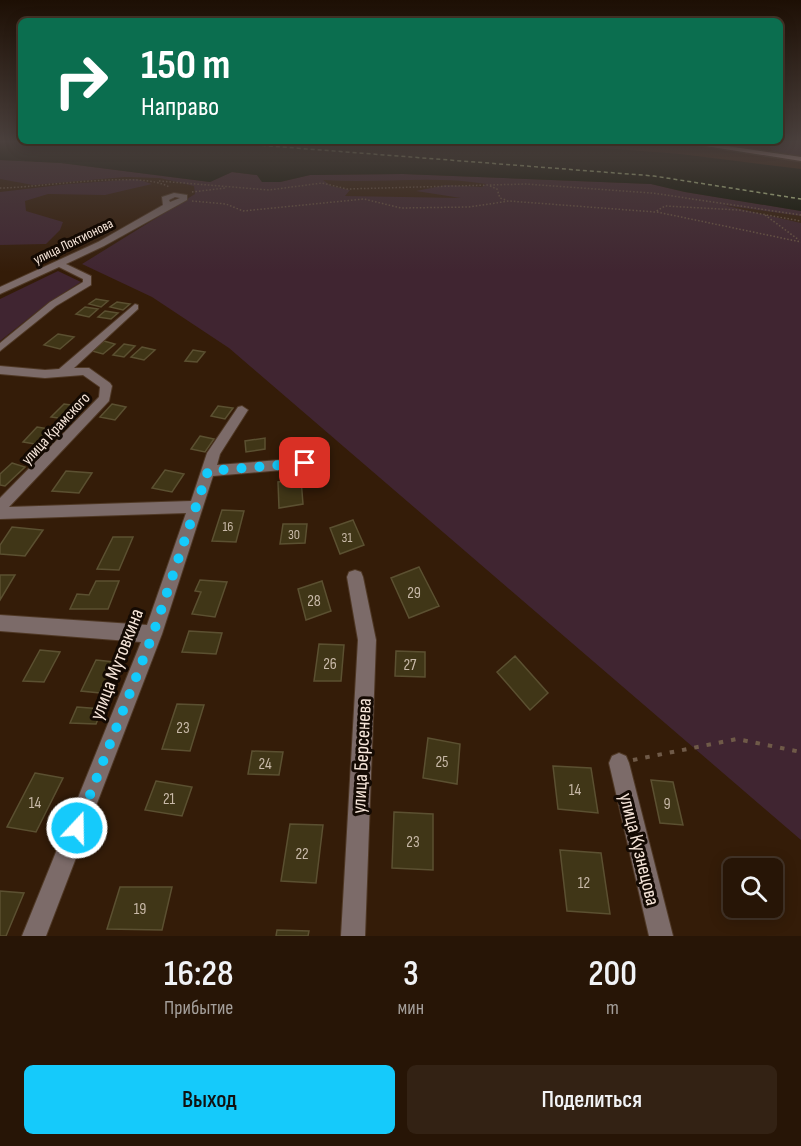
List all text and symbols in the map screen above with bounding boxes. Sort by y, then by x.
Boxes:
text: 150 m [141,40,230,91]
icon: right [42,42,120,120]
text: Направо [141,91,219,123]
street label: улица Локтионова [31,215,116,268]
street label: улица Крамского [18,389,95,469]
pin [279,437,330,488]
icon: arrive [288,446,321,479]
house number: 16 [222,518,234,535]
house number: 30 [288,526,300,543]
house number: 31 [342,529,352,546]
house number: 29 [407,584,421,603]
house number: 28 [307,592,321,611]
street label: улица Мутовкина [85,605,149,723]
house number: 26 [323,655,337,674]
house number: 27 [403,656,417,675]
street label: улица Берсенева [347,698,377,814]
house number: 23 [176,719,190,738]
house number: 25 [435,753,449,772]
house number: 24 [258,755,272,774]
house number: 14 [569,781,581,800]
house number: 21 [163,790,176,809]
street label: улица Кузнецова [613,791,665,908]
house number: 14 [29,794,41,813]
house number: 9 [663,795,671,814]
position arrow [45,796,109,860]
house number: 23 [406,833,420,852]
house number: 22 [295,845,309,864]
map controls [723,858,783,918]
button: search [723,858,783,918]
house number: 12 [578,874,590,893]
house number: 19 [134,900,146,919]
text: 16:28 [164,953,233,996]
text: 3 [403,953,419,996]
text: 200 [588,953,637,996]
text: Прибытие [164,996,233,1020]
text: мин [398,996,424,1020]
text: m [606,996,619,1020]
button: Выход [24,1065,395,1134]
button: Поделиться [407,1065,777,1134]

